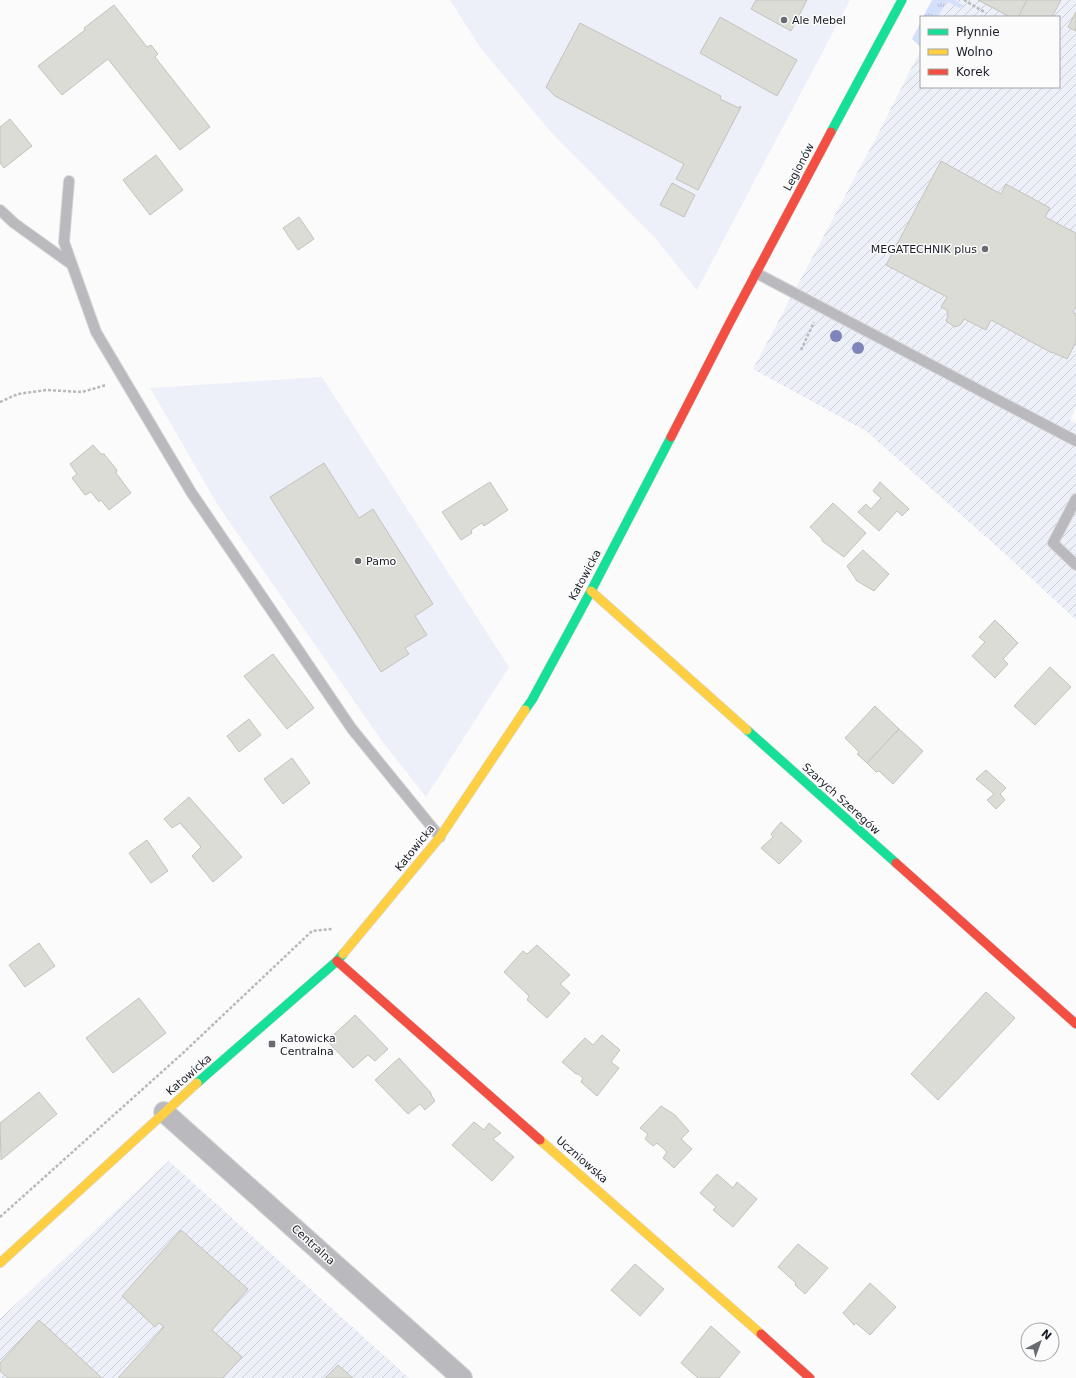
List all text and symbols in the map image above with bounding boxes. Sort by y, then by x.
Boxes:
place label: Ale Mebel [792,14,846,27]
marker: Ale Mebel [779,15,789,25]
legend [920,16,1060,88]
text: Płynnie [956,25,1000,39]
text: Wolno [956,45,993,59]
text: Korek [956,65,990,79]
street label: Legionów [781,141,817,193]
place label: MEGATECHNIK plus [871,243,977,256]
marker: MEGATECHNIK plus [980,244,990,254]
street label: Katowicka [566,547,604,603]
place label: Pamo [366,555,397,568]
marker: Pamo [353,556,363,566]
street label: Szarych Szeregów [799,761,883,837]
street label: Katowicka [392,822,438,874]
place label: Katowicka Centralna [280,1032,336,1058]
marker: Katowicka Centralna [267,1039,277,1049]
street label: Katowicka [164,1052,214,1098]
street label: Uczniowska [553,1134,611,1186]
street label: Centralna [289,1222,337,1268]
north arrow [1020,1322,1060,1362]
text: N [1038,1327,1054,1343]

